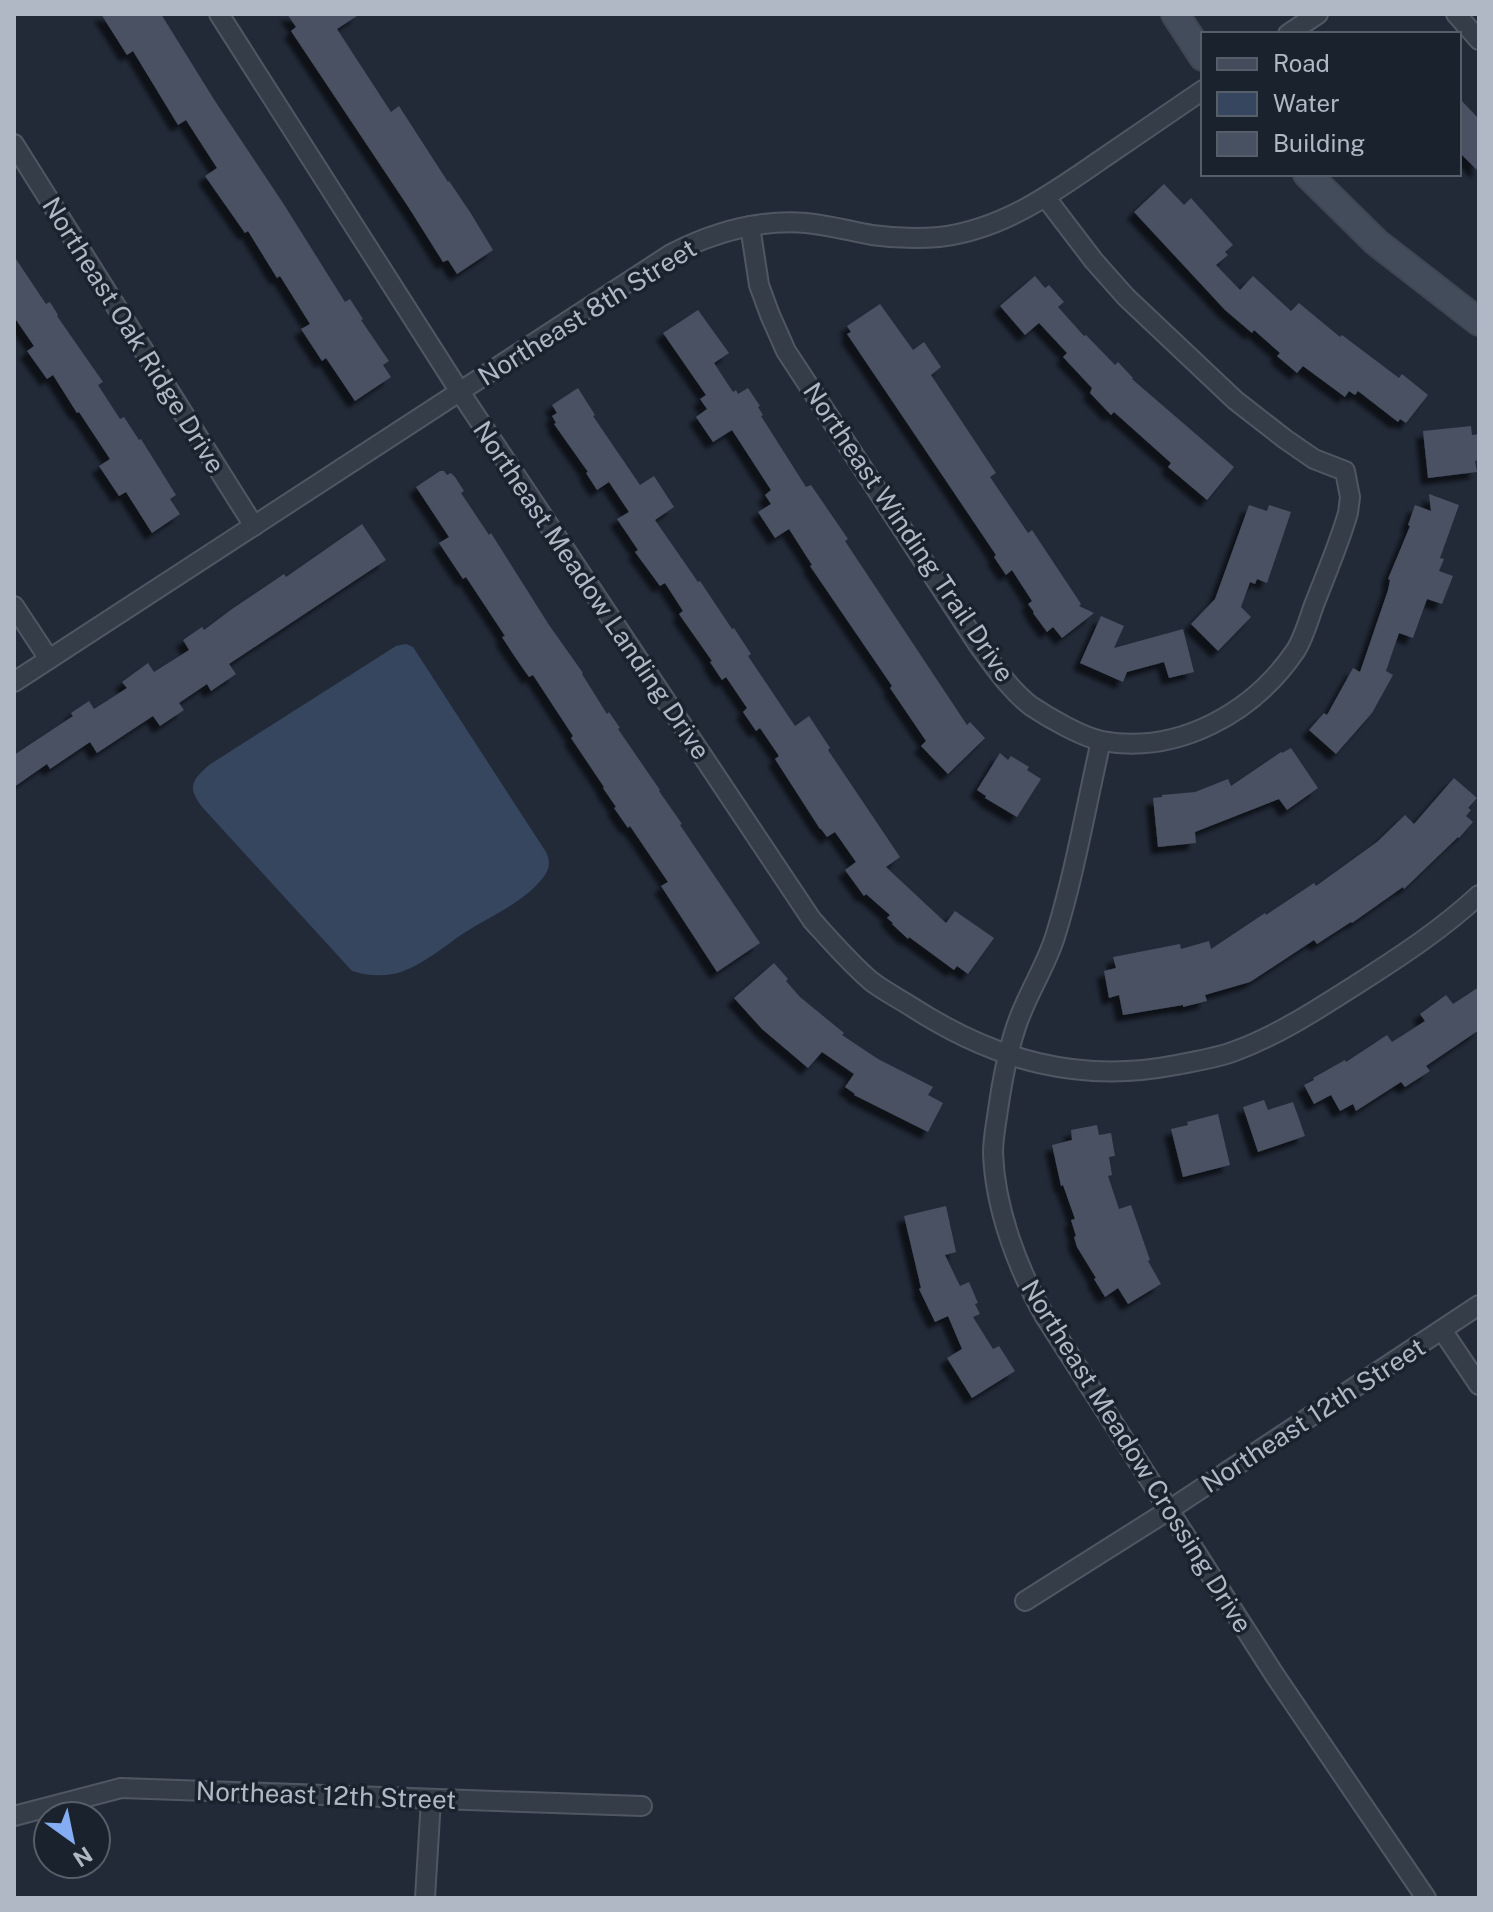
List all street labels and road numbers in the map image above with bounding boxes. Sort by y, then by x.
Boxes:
street label: Northeast Oak Ridge Drive [36,191,232,479]
street label: Northeast 8th Street [472,232,702,392]
street label: Northeast Winding Trail Drive [797,376,1021,688]
street label: Northeast Meadow Landing Drive [467,415,717,765]
street label: Northeast Meadow Crossing Drive [1015,1274,1259,1638]
street label: Northeast 12th Street [1195,1331,1431,1499]
street label: Northeast 12th Street [195,1775,457,1815]

